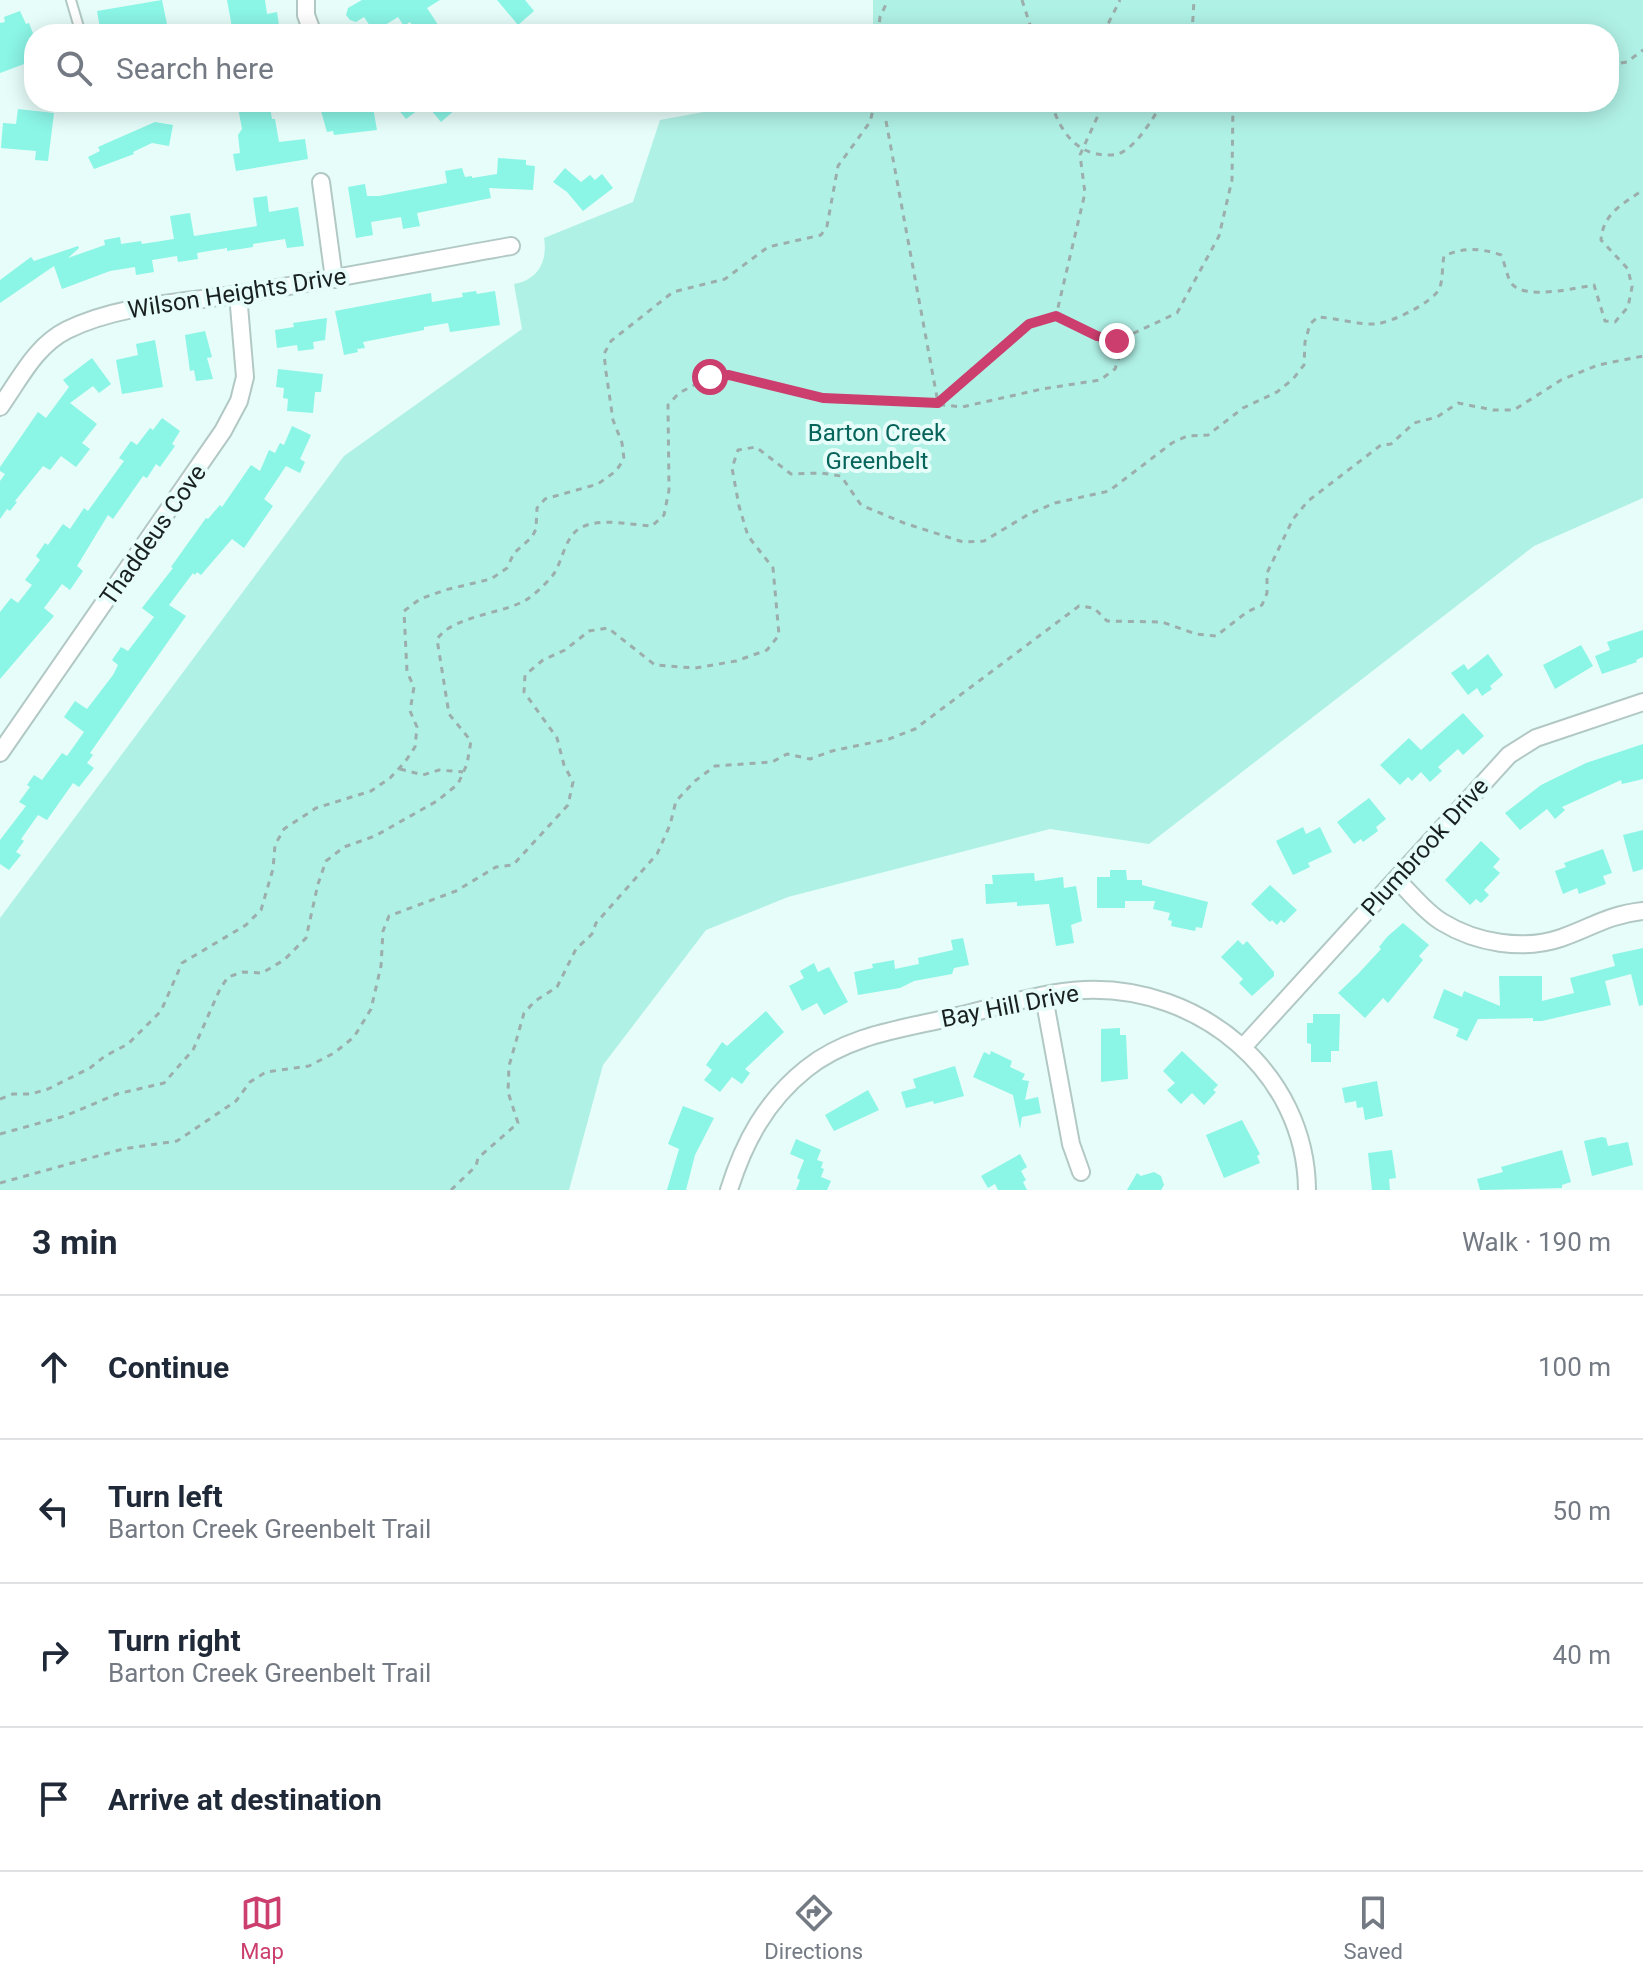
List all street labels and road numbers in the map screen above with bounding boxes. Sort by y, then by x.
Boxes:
street label: Wilson Heights Drive [126,262,348,324]
street label: Thaddeus Cove [94,459,212,611]
street label: Plumbrook Drive [1356,772,1494,922]
street label: Bay Hill Drive [939,979,1081,1033]

